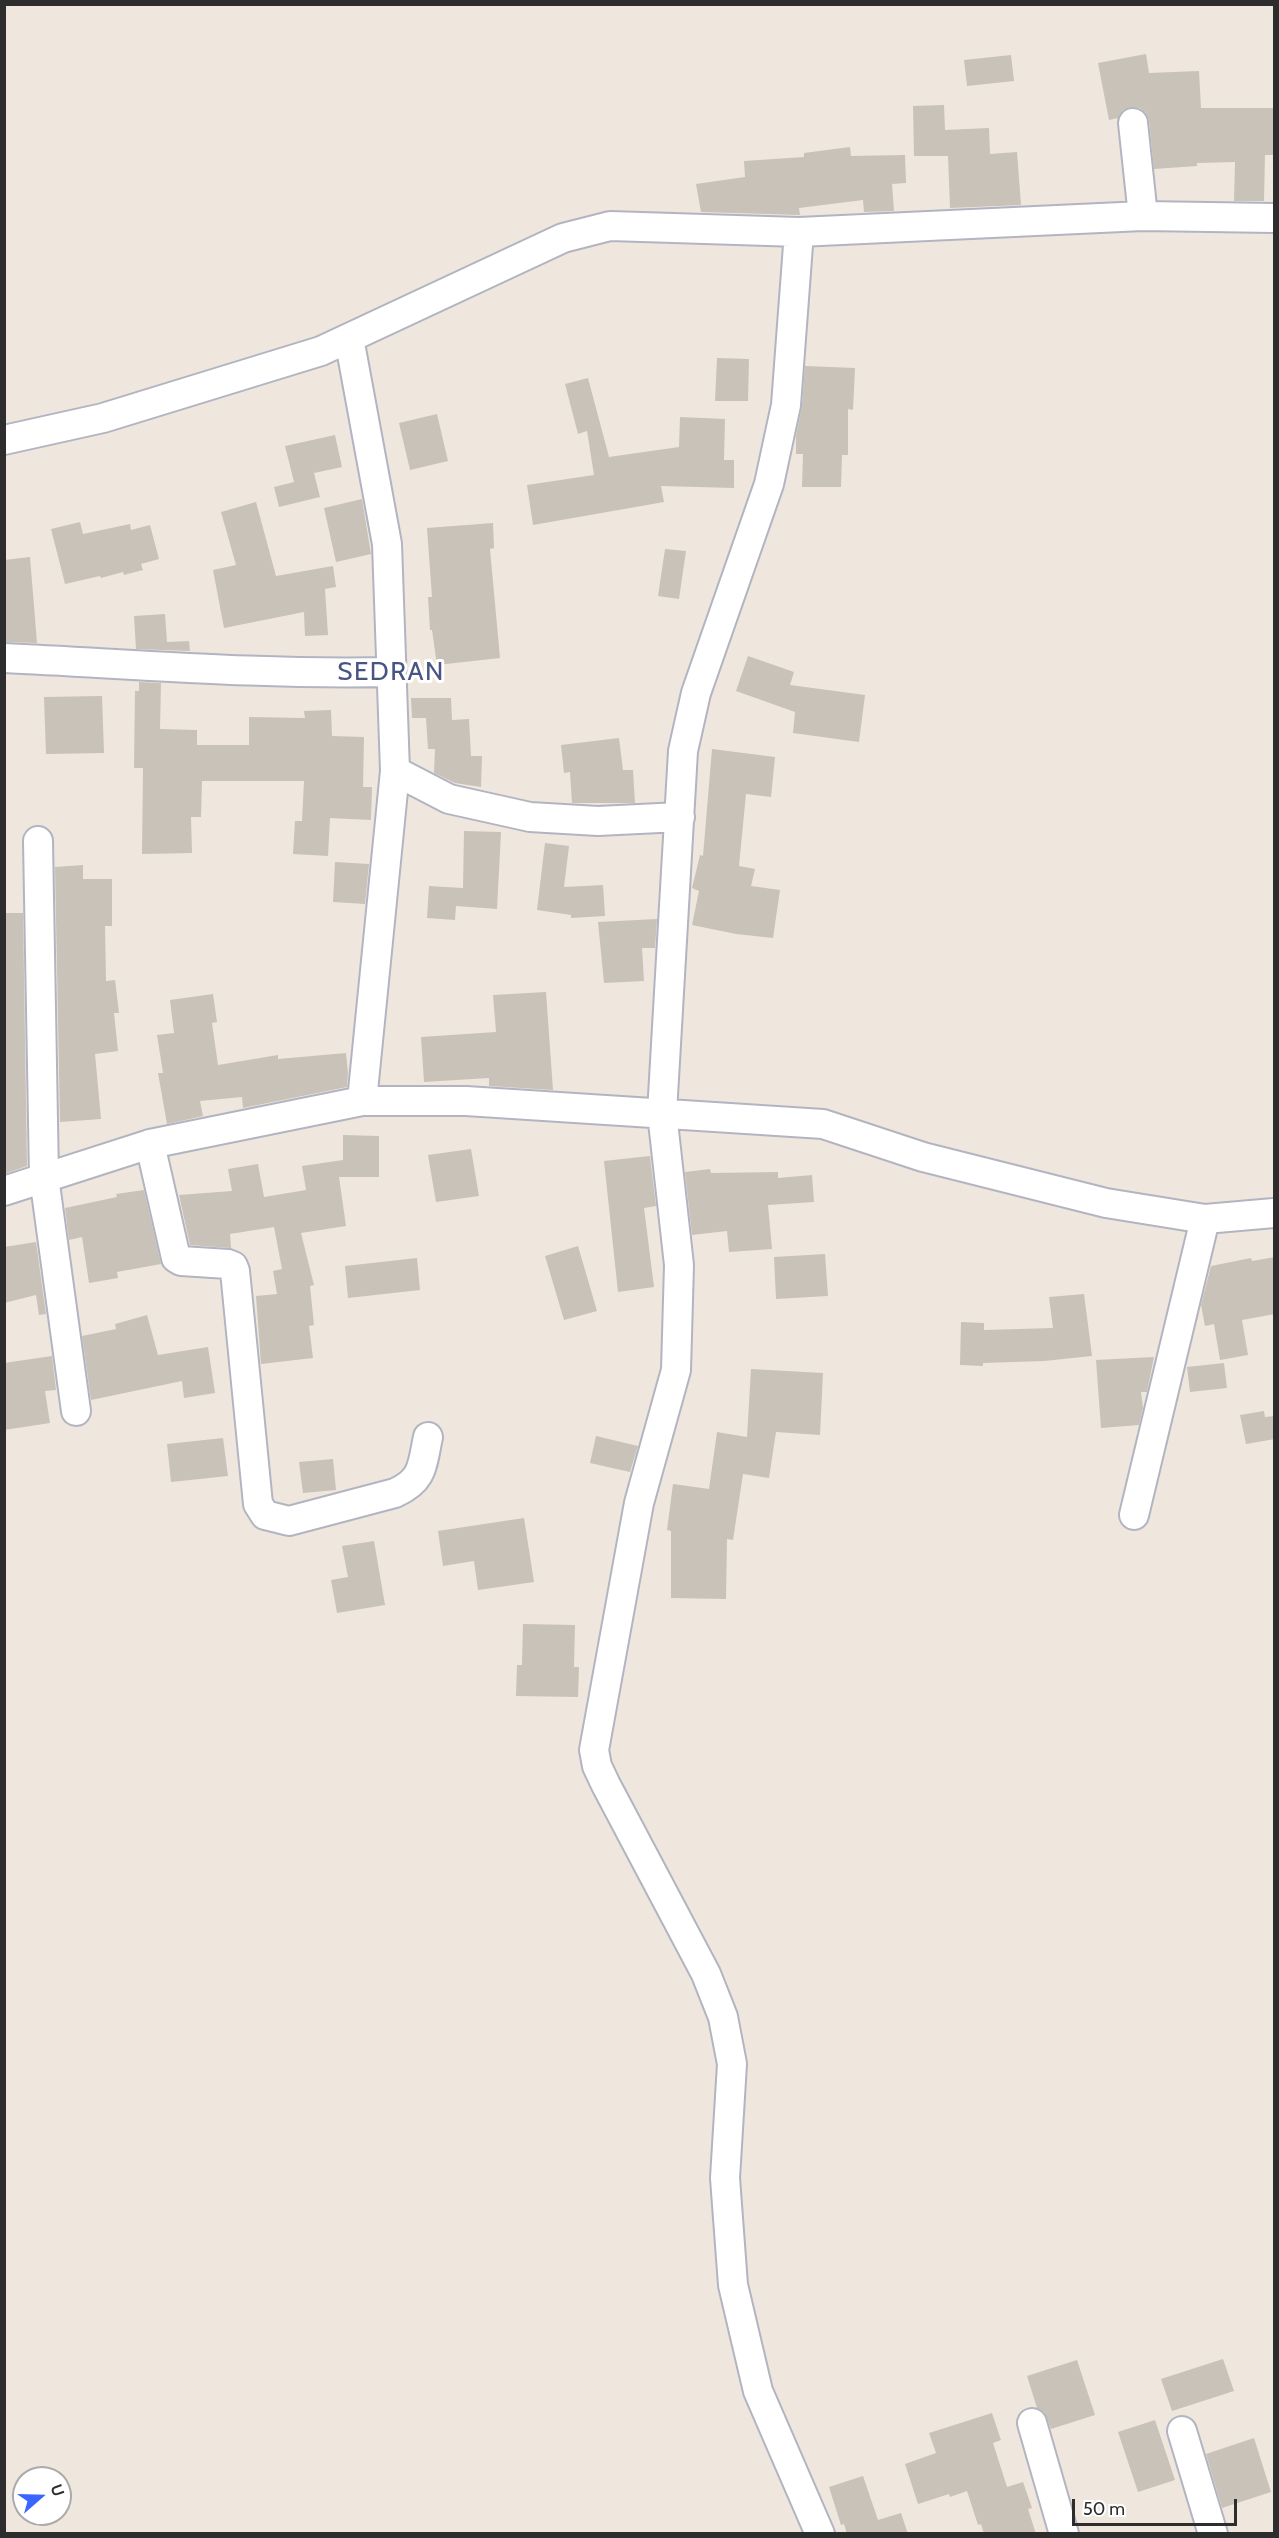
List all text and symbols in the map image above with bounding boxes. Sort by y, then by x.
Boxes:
district label: SEDRAN [337,656,445,688]
north arrow [12,2466,72,2526]
text: U [47,2482,68,2499]
scale bar [1075,2487,1240,2525]
text: 50 m [1083,2498,1125,2520]

